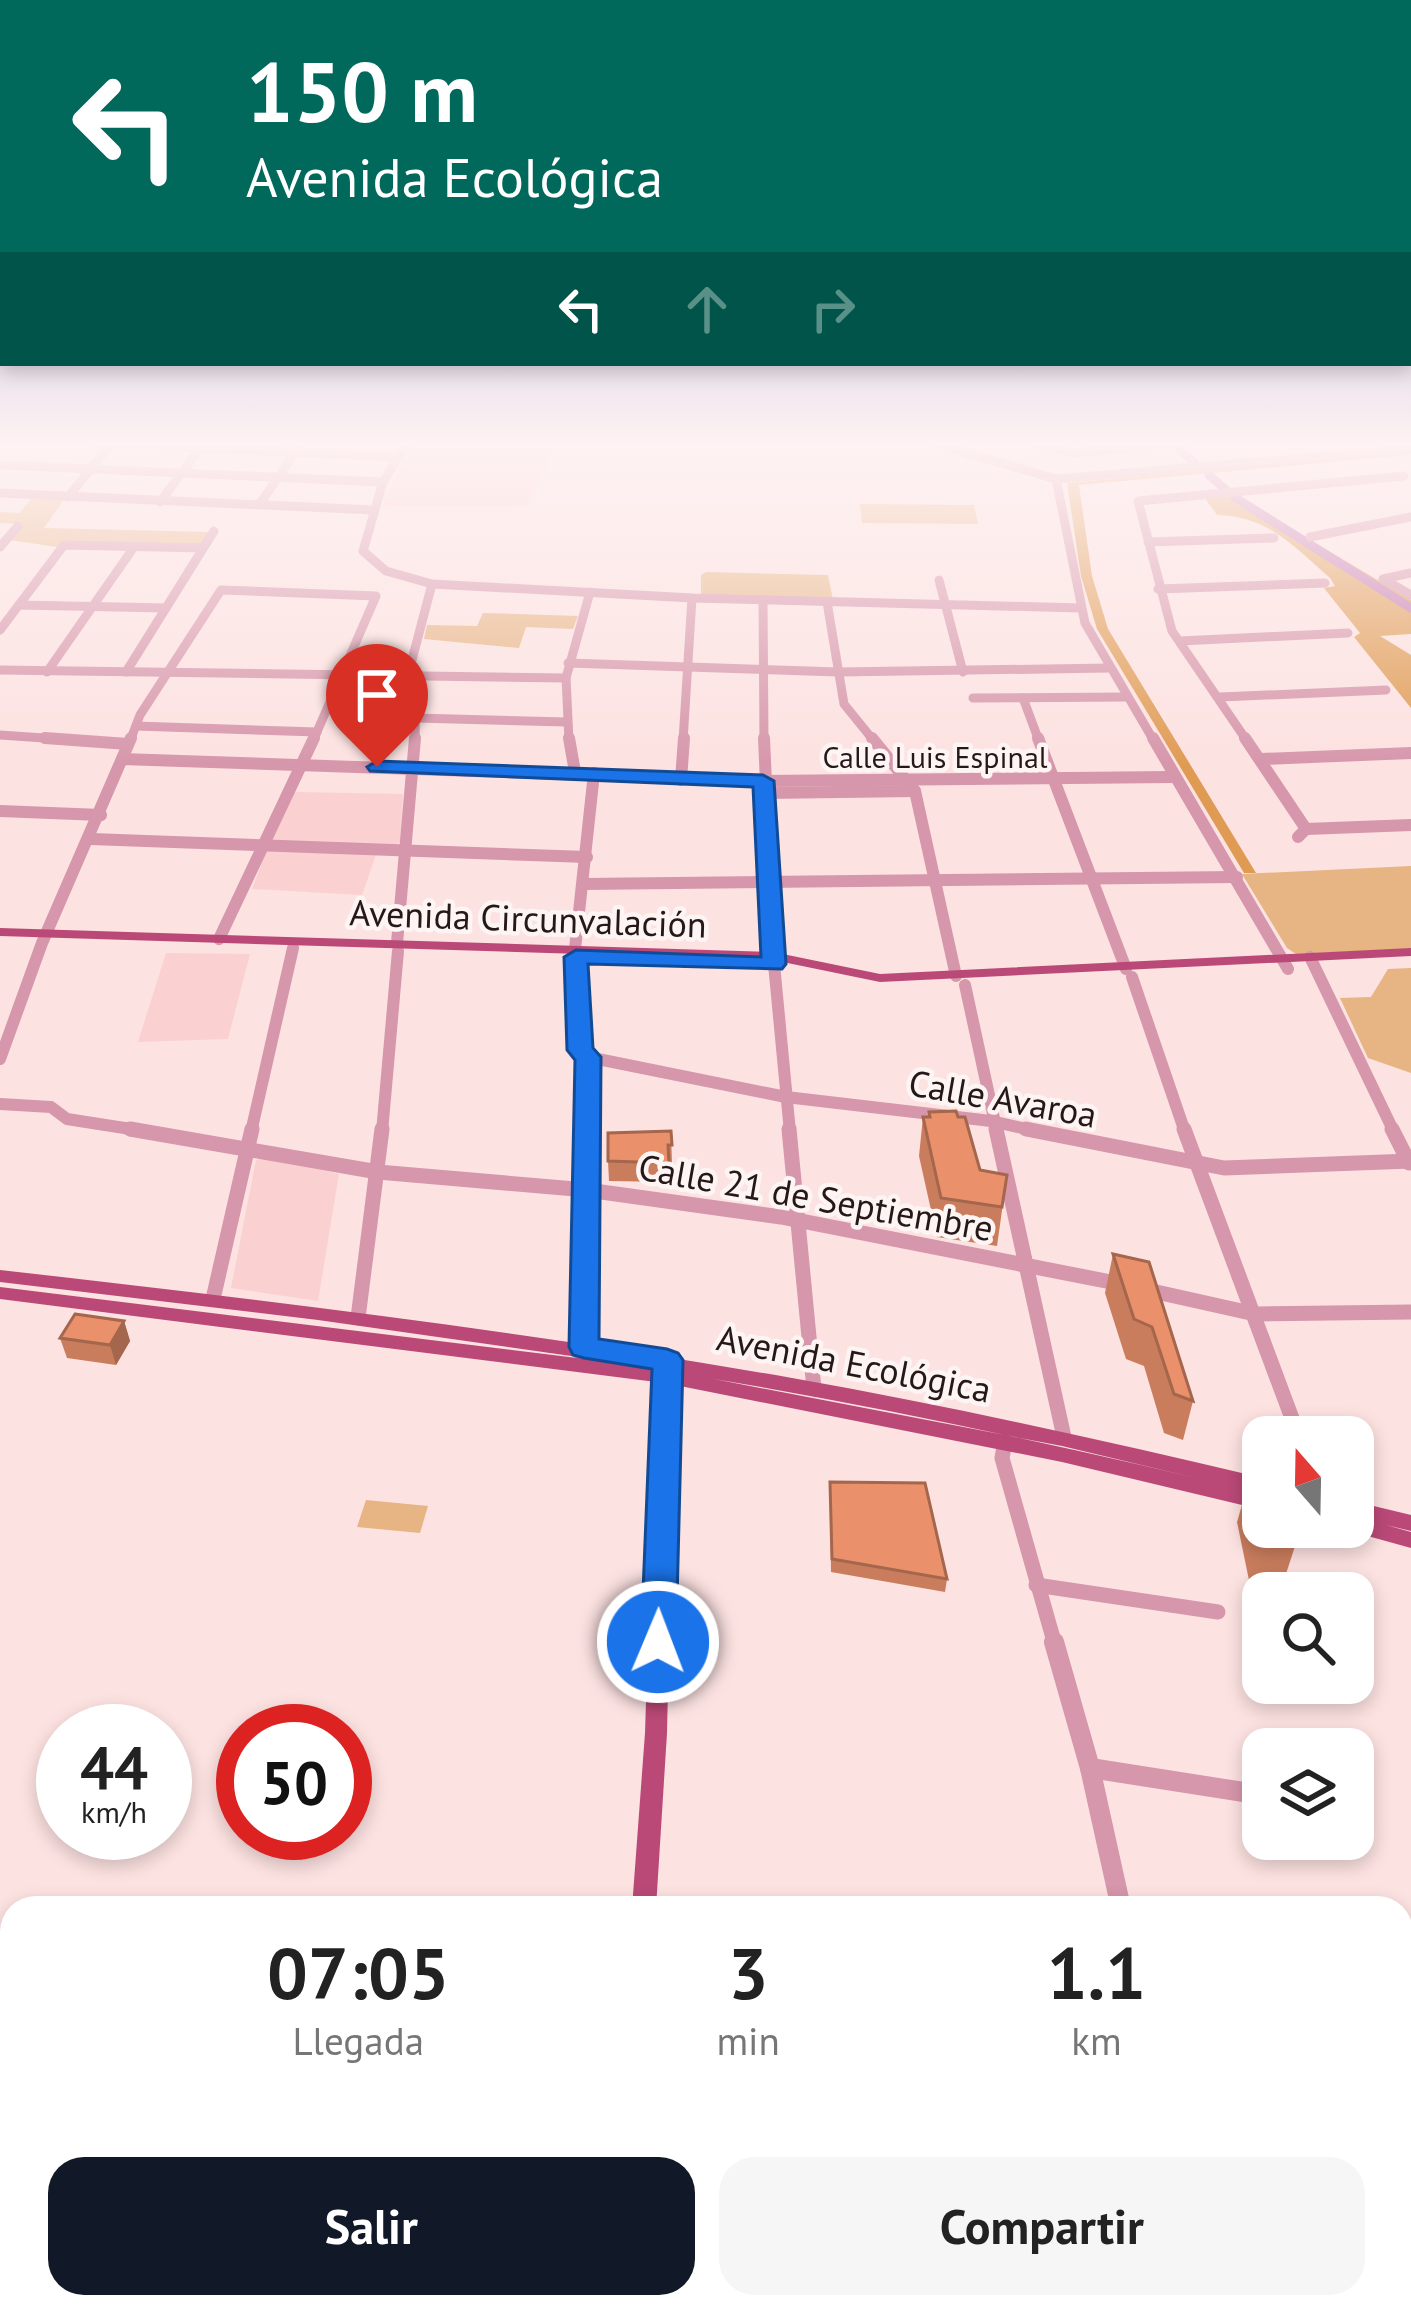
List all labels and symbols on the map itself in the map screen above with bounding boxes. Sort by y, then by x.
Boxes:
pin [326,644,428,767]
street label: Calle Luis Espinal [822,737,1048,776]
street label: Avenida Circunvalación [349,888,707,948]
street label: Calle Avaroa [905,1058,1101,1138]
street label: Calle 21 de Septiembre [635,1143,997,1251]
street label: Avenida Ecológica [713,1313,995,1413]
north arrow [1242,1416,1374,1548]
position arrow [595,1579,721,1705]
speed limit sign: 50 [216,1704,372,1860]

